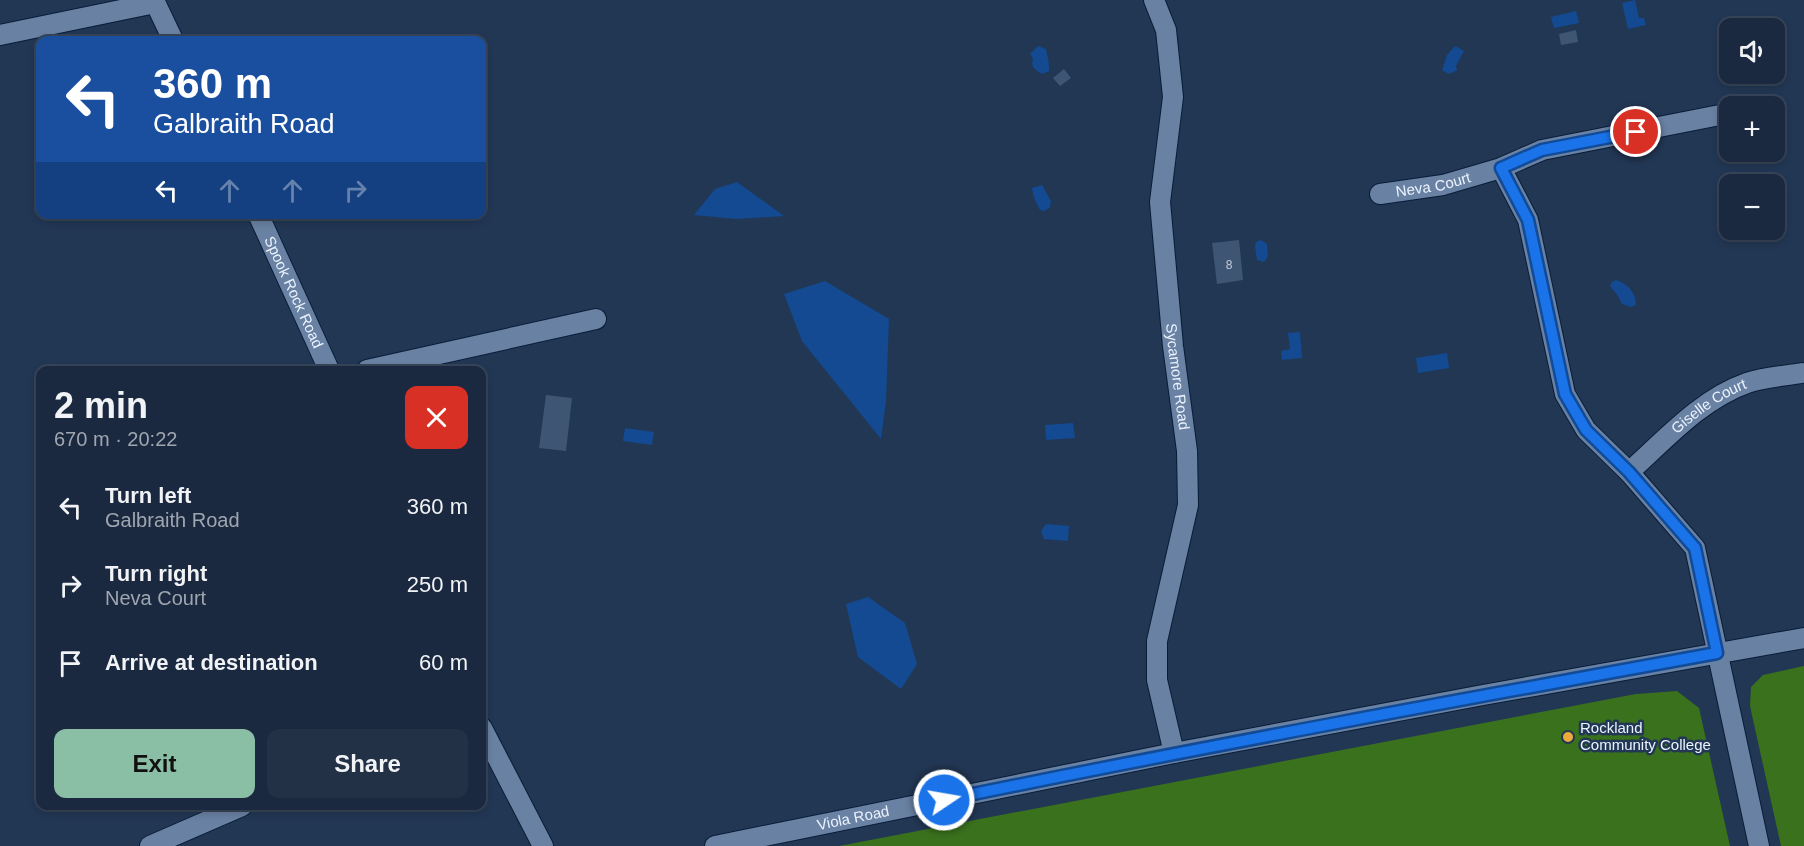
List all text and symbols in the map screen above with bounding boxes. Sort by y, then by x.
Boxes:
map controls [1719,18,1785,240]
button: sound [1719,18,1785,84]
icon: left [54,60,132,138]
text: 360 m [153,60,272,107]
button: + [1719,96,1785,162]
pin [1610,106,1661,157]
text: Galbraith Road [153,109,335,139]
icon: arrive [1619,115,1652,148]
street label: Neva Court [1395,168,1473,200]
icon: left [150,174,183,207]
icon: ahead [213,174,246,207]
icon: ahead [276,174,309,207]
icon: right [339,174,372,207]
button: − [1719,174,1785,240]
street label: Spook Rock Road [261,234,327,351]
house number: 8 [1226,258,1233,272]
street label: Sycamore Road [1163,322,1193,431]
street label: Giselle Court [1668,375,1749,437]
text: 2 min [54,385,148,426]
button: close [405,386,468,449]
text: 670 m · 20:22 [54,428,177,450]
text: Turn left [105,483,191,508]
icon: left [54,491,87,524]
text: 360 m [407,494,468,519]
text: Galbraith Road [105,509,240,531]
text: Turn right [105,561,207,586]
icon: right [54,569,87,602]
text: 250 m [407,572,468,597]
text: Neva Court [105,587,206,609]
icon: arrive [54,647,87,680]
text: Arrive at destination [105,650,318,675]
text: 60 m [419,650,468,675]
place label: Rockland Community College [1580,719,1711,753]
button: Exit [54,729,255,798]
button: Share [267,729,468,798]
marker: Rockland Community College [1561,730,1575,744]
position arrow [912,768,976,832]
street label: Viola Road [816,802,891,833]

